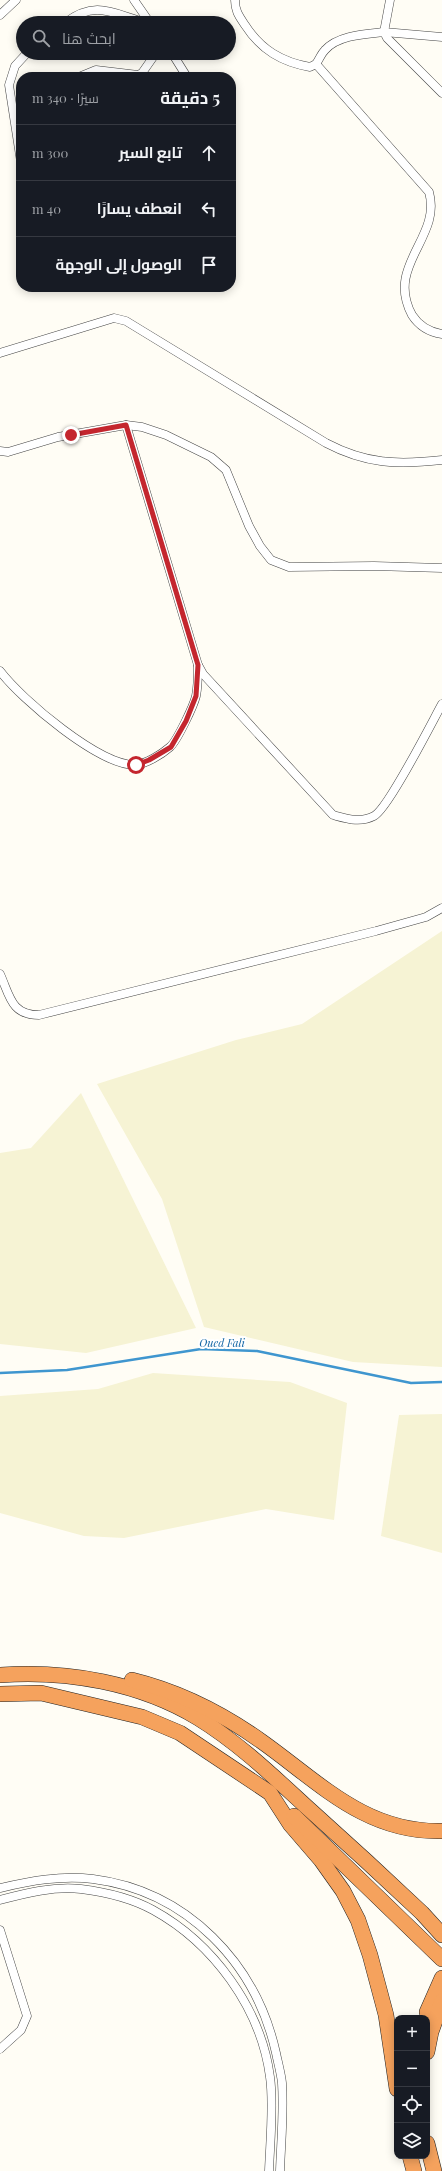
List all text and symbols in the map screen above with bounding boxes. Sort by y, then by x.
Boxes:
search box [16,16,236,60]
icon: search [30,27,52,49]
text: ابحث هنا [62,28,116,48]
text: 5 دقيقة [160,86,220,108]
text: سيرًا · 340 m [32,89,99,106]
text: تابع السير [119,142,182,162]
icon: ahead [198,142,220,164]
text: 300 m [32,144,68,161]
text: انعطف يسارًا [97,198,182,218]
icon: left [198,198,220,220]
text: 40 m [32,200,61,217]
text: الوصول إلى الوجهة [56,254,182,274]
icon: arrive [198,254,220,276]
route end [62,426,80,444]
route start [127,756,145,774]
water label: Oued Fali [199,1335,245,1350]
map controls [394,2015,430,2159]
button: + [394,2015,430,2051]
button: − [394,2051,430,2087]
button: locate [394,2087,430,2123]
button: layers [394,2123,430,2159]

